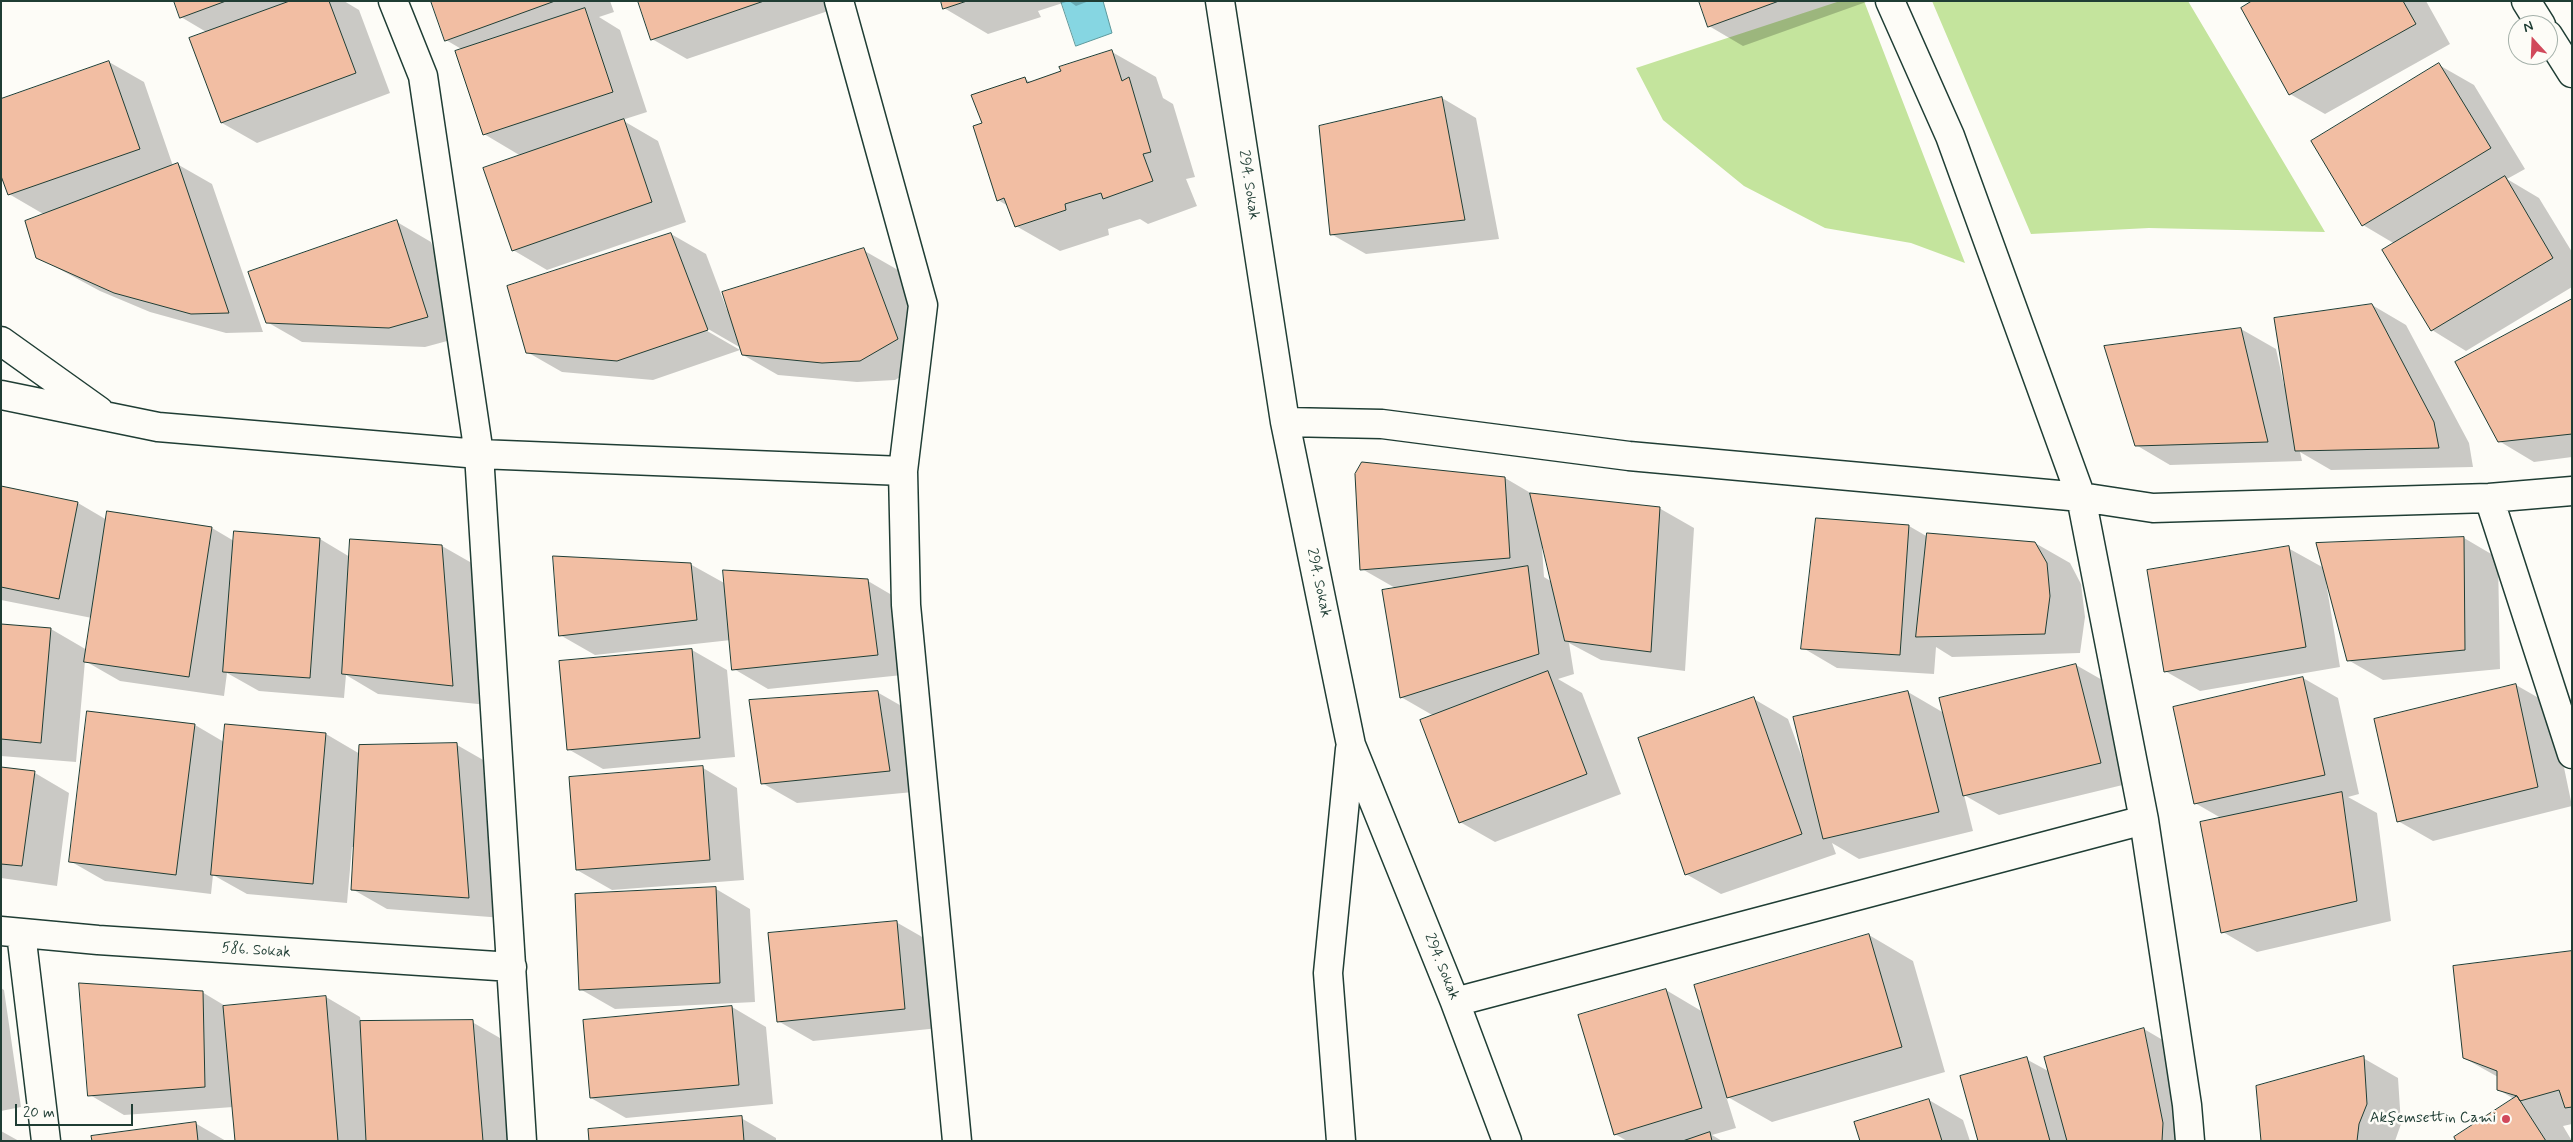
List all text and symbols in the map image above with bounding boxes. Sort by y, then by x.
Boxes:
north arrow [2508,15,2558,65]
text: N [2521,17,2536,37]
street label: 294. Sokak [1234,149,1262,221]
street label: 294. Sokak [1302,547,1334,619]
street label: 294. Sokak [1419,931,1463,1003]
street label: 586. Sokak [221,940,291,962]
scale bar [18,1094,135,1126]
text: 20 m [23,1103,55,1123]
place label: Akşemsettin Cami [2370,1110,2496,1128]
marker: Akşemsettin Cami [2500,1113,2512,1125]

